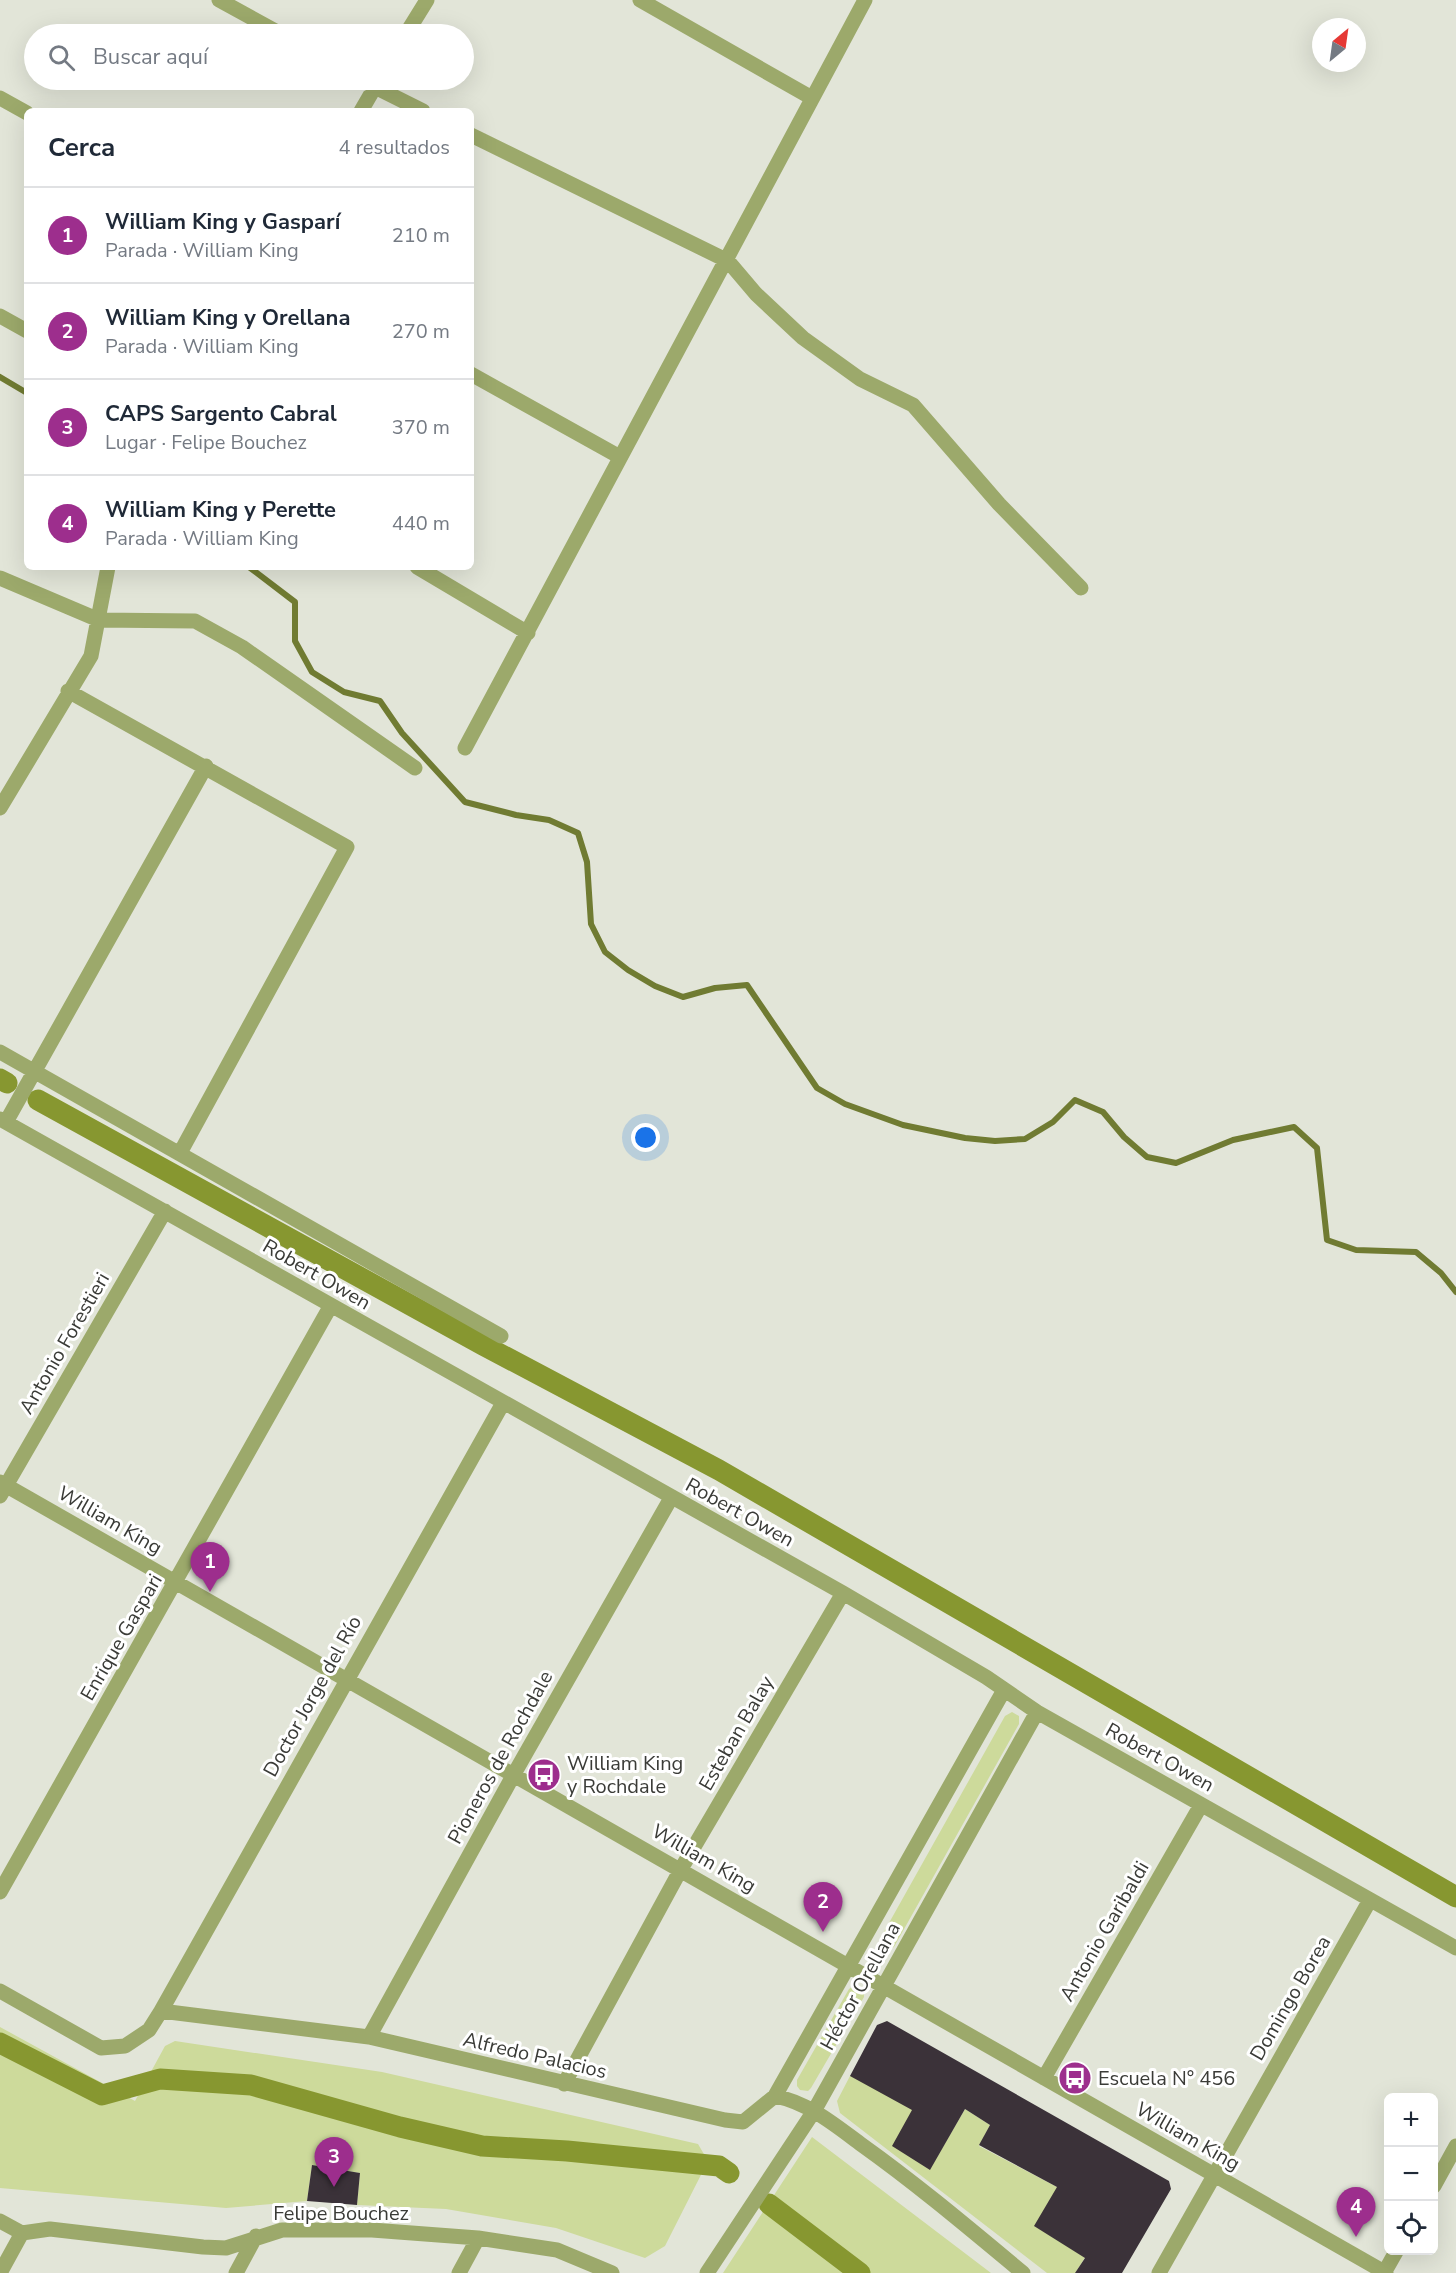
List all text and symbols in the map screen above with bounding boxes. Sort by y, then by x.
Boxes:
north arrow [1312,18,1366,72]
search box [24,24,474,90]
icon: search [45,41,78,74]
text: Buscar aquí [93,42,208,72]
text: Cerca [48,130,115,165]
text: 4 resultados [339,134,450,161]
text: William King y Gasparí [105,207,340,237]
text: 1 [62,222,74,249]
text: 210 m [392,222,450,249]
text: Parada · William King [105,237,299,264]
text: William King y Orellana [105,303,350,333]
text: 2 [62,318,74,345]
text: 270 m [392,318,450,345]
text: Parada · William King [105,333,299,360]
text: CAPS Sargento Cabral [105,399,337,429]
text: 3 [62,414,74,441]
text: 370 m [392,414,450,441]
text: Lugar · Felipe Bouchez [105,429,307,456]
text: William King y Perette [105,495,336,525]
text: 4 [62,510,74,537]
text: 440 m [392,510,450,537]
text: Parada · William King [105,525,299,552]
your location [631,1123,660,1152]
street label: Robert Owen [258,1233,376,1316]
street label: Antonio Forestieri [13,1268,116,1419]
street label: Robert Owen [681,1471,799,1553]
street label: William King [53,1480,167,1561]
pin: 1 [190,1542,230,1592]
street label: Enrique Gaspari [74,1569,169,1706]
street label: Doctor Jorge del Río [257,1611,368,1782]
street label: Pioneros de Rochdale [442,1666,559,1849]
street label: Esteban Balay [693,1670,781,1795]
street label: Robert Owen [1101,1716,1219,1798]
place label: William King y Rochdale [567,1750,683,1800]
bus stop icon: William King y Rochdale [526,1757,562,1793]
street label: William King [647,1818,761,1899]
street label: Antonio Garibaldi [1053,1856,1156,2006]
pin: 2 [804,1882,842,1932]
street label: Héctor Orellana [814,1917,907,2055]
street label: Domingo Borea [1244,1931,1337,2066]
street label: Alfredo Palacios [460,2026,609,2085]
bus stop icon: Escuela N° 456 [1057,2060,1093,2096]
place label: Escuela N° 456 [1098,2065,1235,2092]
map controls [1384,2093,1438,2255]
button: + [1384,2093,1438,2147]
street label: William King [1131,2096,1245,2177]
pin: 3 [314,2138,354,2187]
button: − [1384,2147,1438,2201]
pin: 4 [1336,2188,1376,2237]
street label: Felipe Bouchez [273,2200,409,2227]
button: locate [1384,2201,1438,2255]

